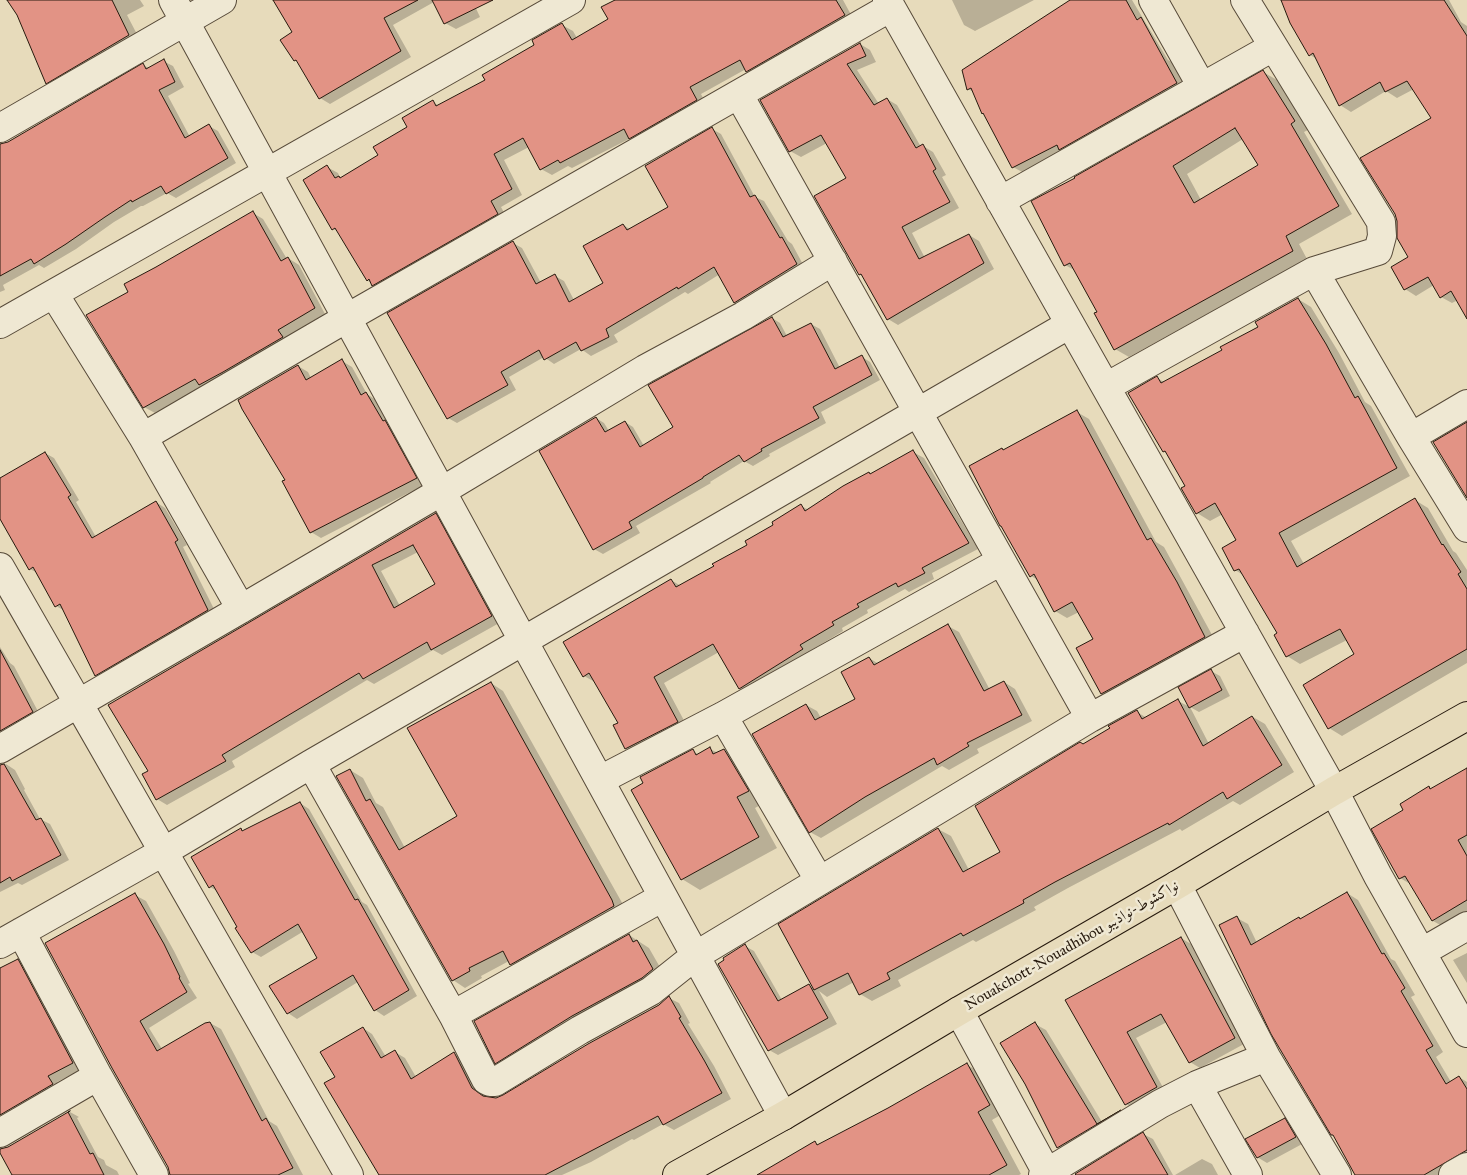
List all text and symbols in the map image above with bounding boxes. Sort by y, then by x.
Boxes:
street label: Nouakchott-Nouadhibou نواكشوط-نواذيبو [962,877,1182,1015]

